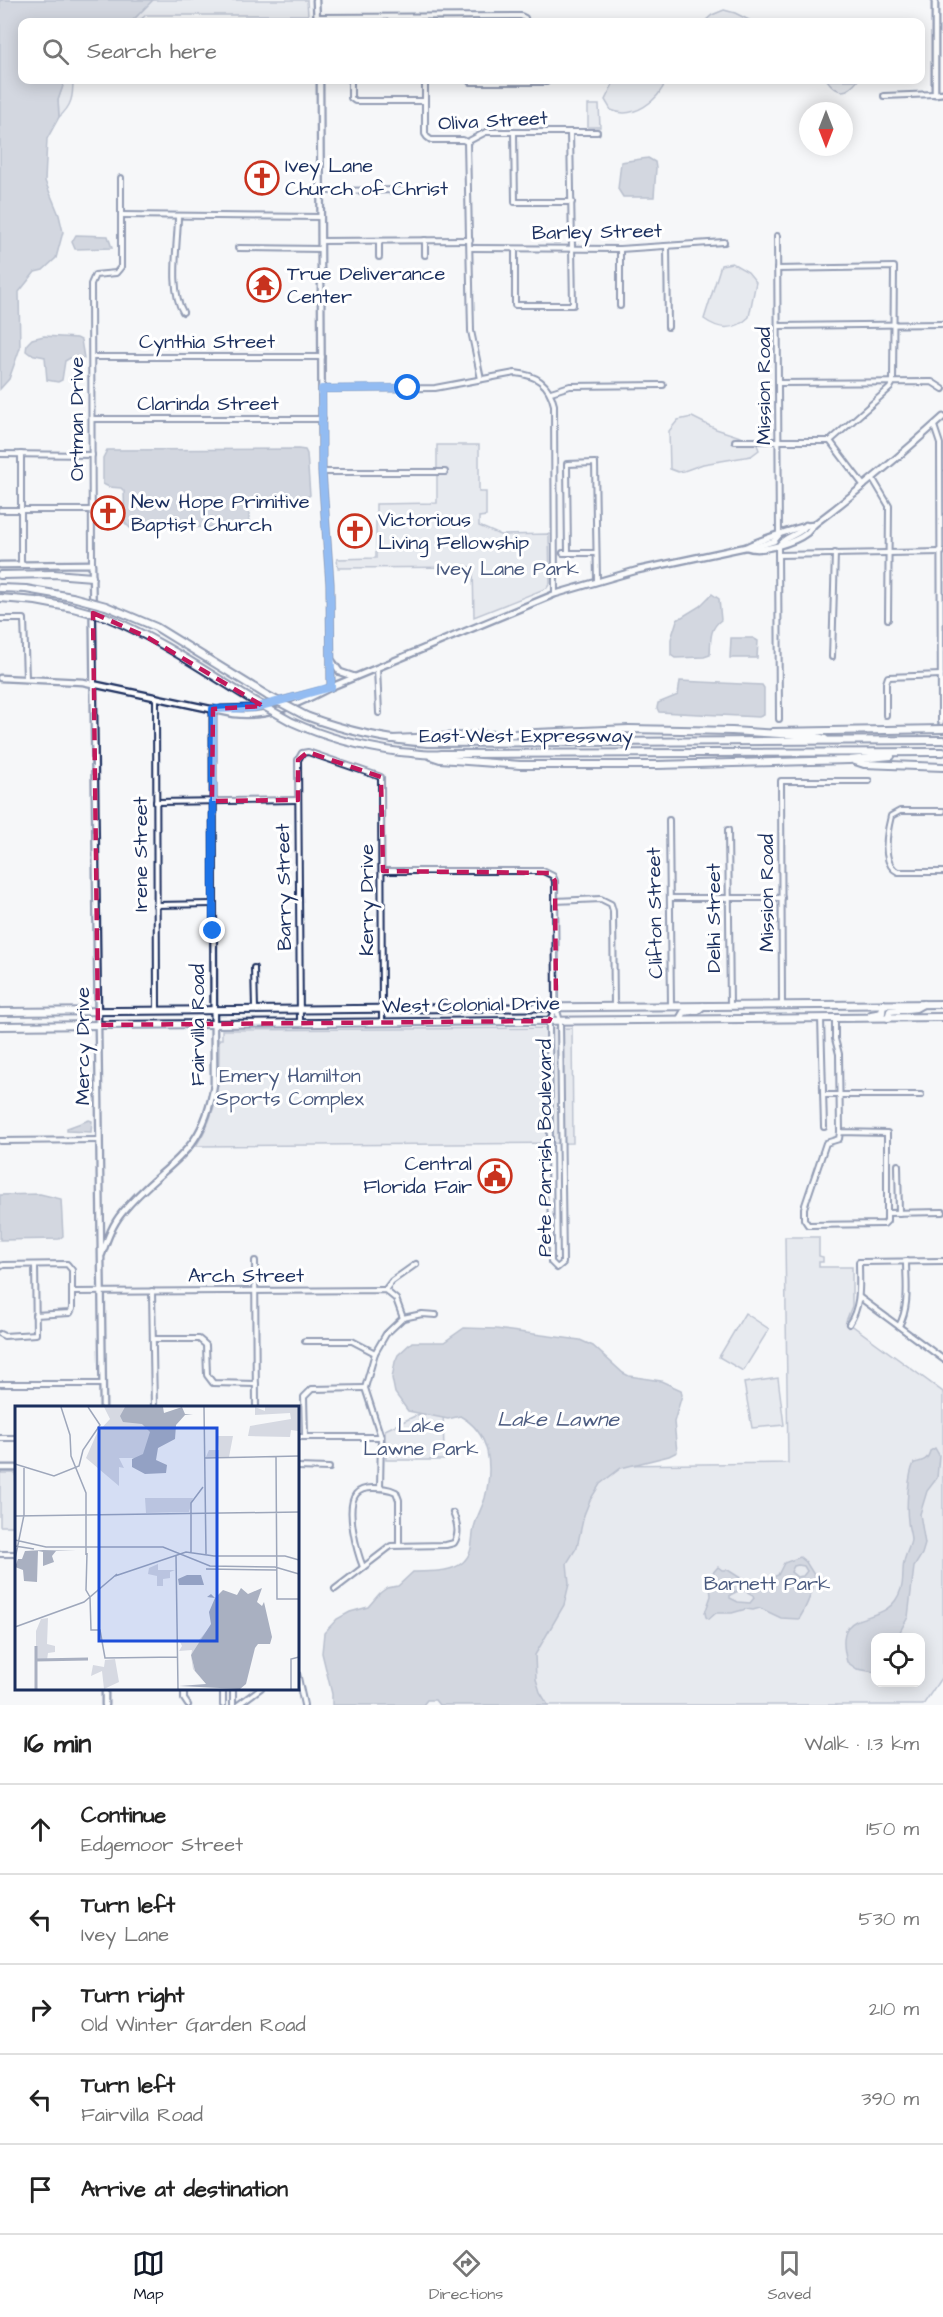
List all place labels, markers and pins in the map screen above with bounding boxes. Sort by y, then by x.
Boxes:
place label: Ivey Lane Church of Christ [285,152,448,203]
church icon: Ivey Lane Church of Christ [244,160,280,196]
place label: True Deliverance Center [287,260,446,311]
temple icon: True Deliverance Center [246,267,282,303]
place label: New Hope Primitive Baptist Church [131,488,310,539]
church icon: New Hope Primitive Baptist Church [90,495,126,531]
place label: Victorious Living Fellowship [378,506,529,558]
church icon: Victorious Living Fellowship [337,513,373,549]
place label: Central Florida Fair [363,1150,472,1201]
public building icon: Central Florida Fair [477,1158,513,1194]

